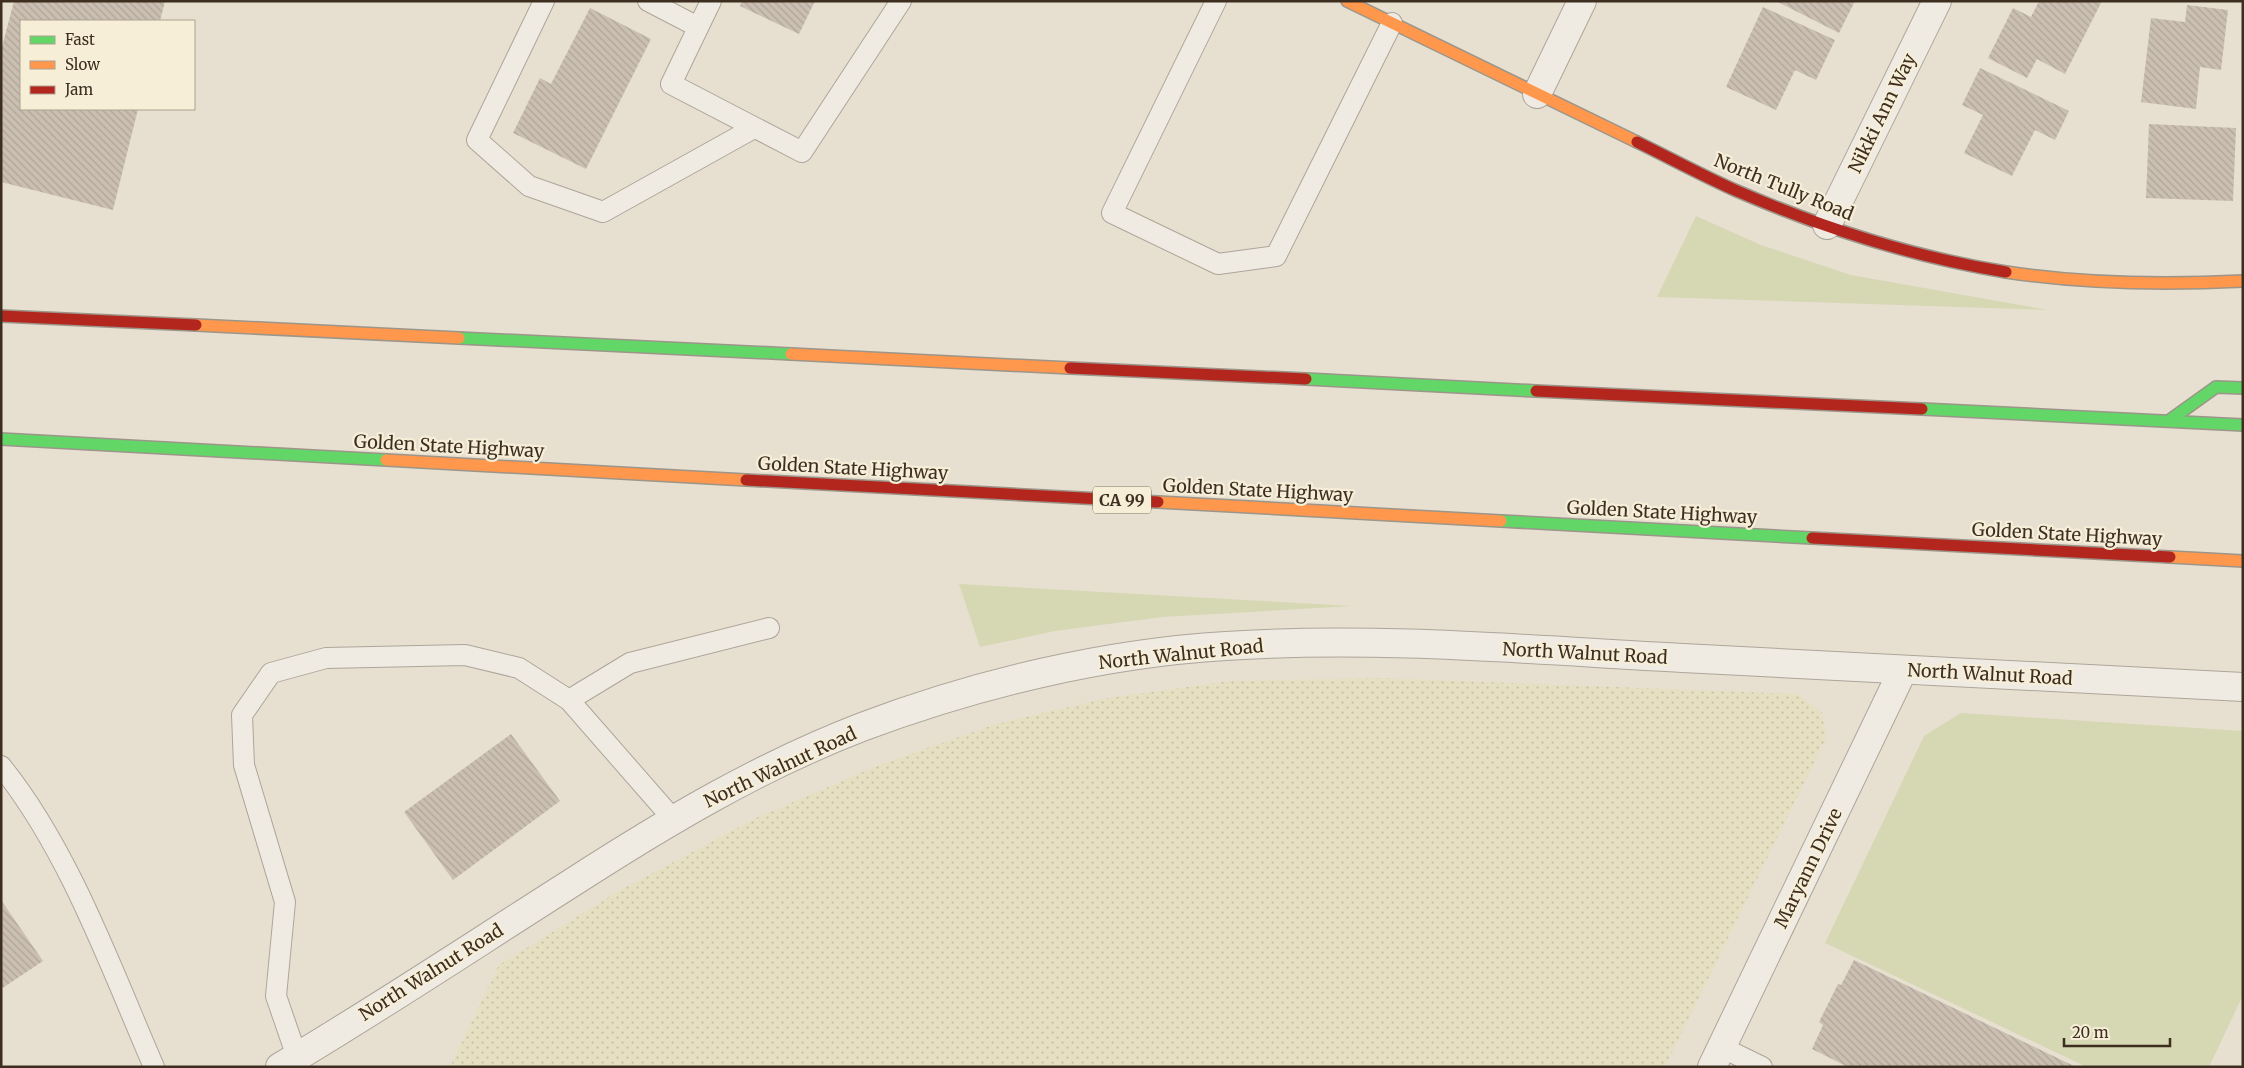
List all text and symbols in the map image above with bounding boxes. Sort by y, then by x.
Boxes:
legend [20,20,195,110]
text: Fast [65,30,95,49]
street label: Nikki Ann Way [1843,49,1921,177]
text: Slow [65,55,100,74]
text: Jam [64,80,93,99]
street label: North Tully Road [1711,149,1857,226]
street label: Golden State Highway [353,430,545,463]
street label: Golden State Highway [757,452,949,485]
street label: Golden State Highway [1162,474,1354,507]
road number: CA 99 [1093,486,1151,514]
street label: Golden State Highway [1566,496,1758,529]
street label: Golden State Highway [1971,518,2163,551]
street label: North Walnut Road [1097,634,1265,674]
street label: North Walnut Road [1502,637,1668,669]
street label: North Walnut Road [1907,658,2073,690]
street label: North Walnut Road [700,722,860,812]
street label: Maryann Drive [1769,804,1847,932]
street label: North Walnut Road [355,918,507,1026]
scale bar [2064,1016,2170,1048]
text: 20 m [2072,1023,2109,1042]

